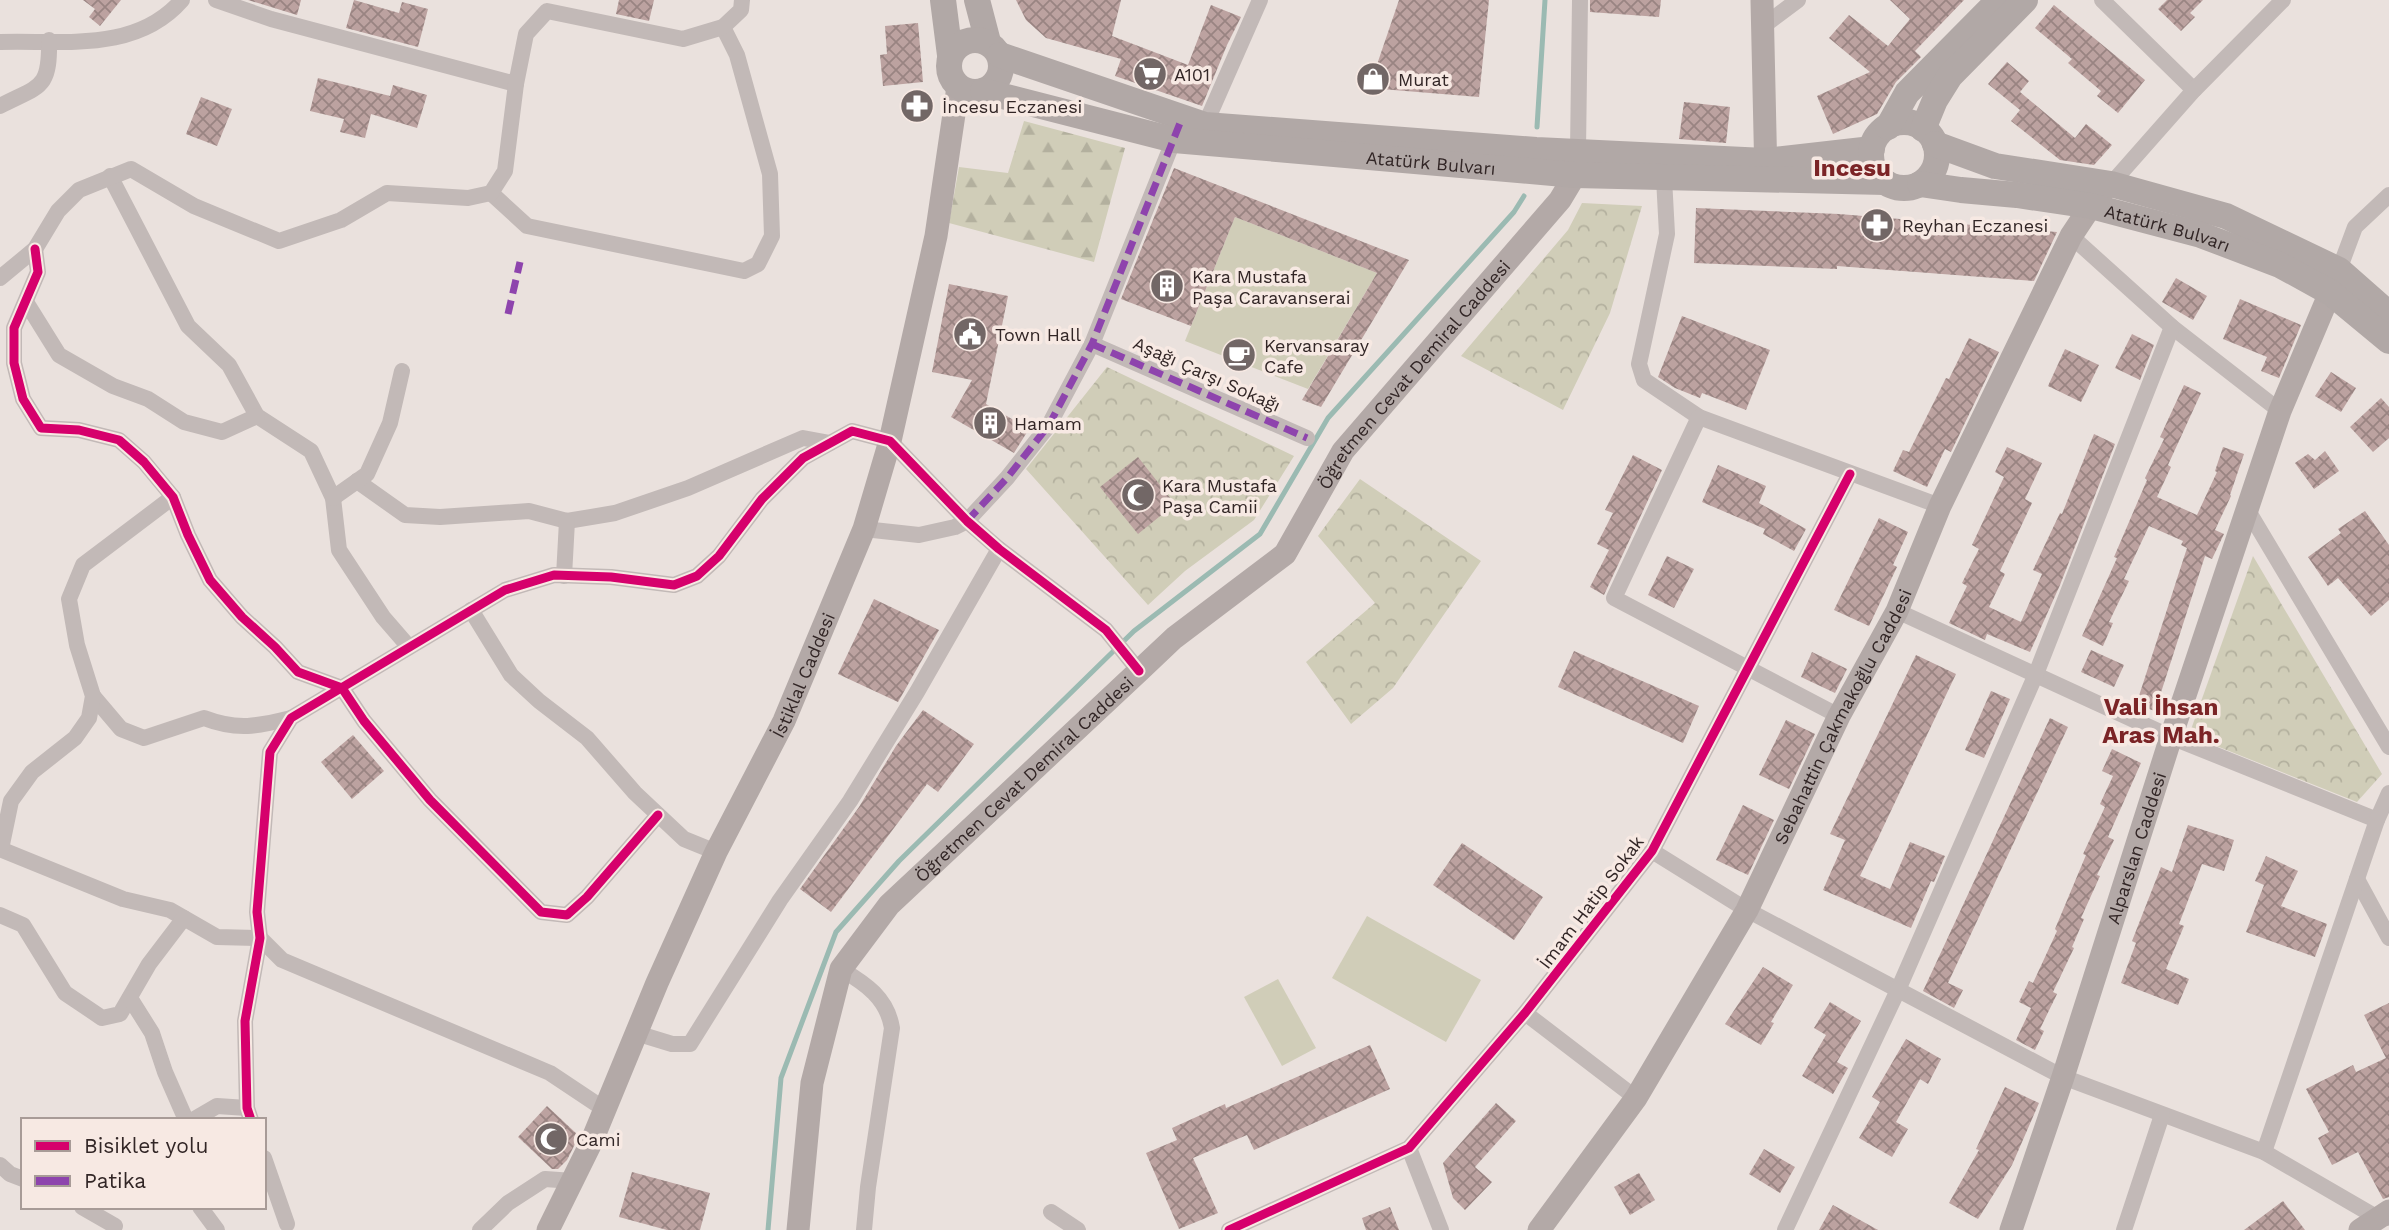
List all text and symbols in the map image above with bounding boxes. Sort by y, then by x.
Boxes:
supermarket icon: A101 [1131,55,1169,93]
shop icon: Murat [1354,60,1392,98]
place label: A101 [1174,64,1210,85]
place label: Murat [1398,69,1449,90]
pharmacy icon: İncesu Eczanesi [898,87,936,125]
place label: İncesu Eczanesi [942,96,1082,117]
street label: Atatürk Bulvarı [1365,146,1497,179]
district label: Incesu [1813,154,1891,182]
street label: Atatürk Bulvarı [2102,200,2234,256]
pharmacy icon: Reyhan Eczanesi [1858,206,1896,244]
place label: Reyhan Eczanesi [1902,215,2048,236]
street label: Öğretmen Cevat Demiral Caddesi [1313,255,1514,493]
place label: Kara Mustafa Paşa Caravanserai [1192,266,1350,308]
building icon: Kara Mustafa Paşa Caravanserai [1148,267,1186,305]
public building icon: Town Hall [951,315,989,353]
place label: Town Hall [995,324,1082,345]
street label: Aşağı Çarşı Sokağı [1130,332,1284,416]
place label: Kervansaray Cafe [1264,335,1370,377]
cafe icon: Kervansaray Cafe [1220,336,1258,374]
building icon: Hamam [971,404,1009,442]
place label: Hamam [1014,413,1082,434]
place label: Kara Mustafa Paşa Camii [1162,475,1277,517]
mosque icon: Kara Mustafa Paşa Camii [1119,476,1157,514]
street label: Sebahattin Çakmakoğlu Caddesi [1769,586,1915,848]
street label: İstiklal Caddesi [767,609,839,741]
street label: Öğretmen Cevat Demiral Caddesi [910,672,1137,886]
district label: Vali İhsan Aras Mah. [2102,693,2220,749]
street label: Alparslan Caddesi [2102,769,2170,926]
street label: İmam Hatip Sokak [1534,831,1648,973]
legend [21,1118,266,1209]
mosque icon: Cami [532,1120,570,1158]
place label: Cami [576,1129,620,1150]
text: Bisiklet yolu [84,1133,208,1158]
text: Patika [84,1168,146,1193]

